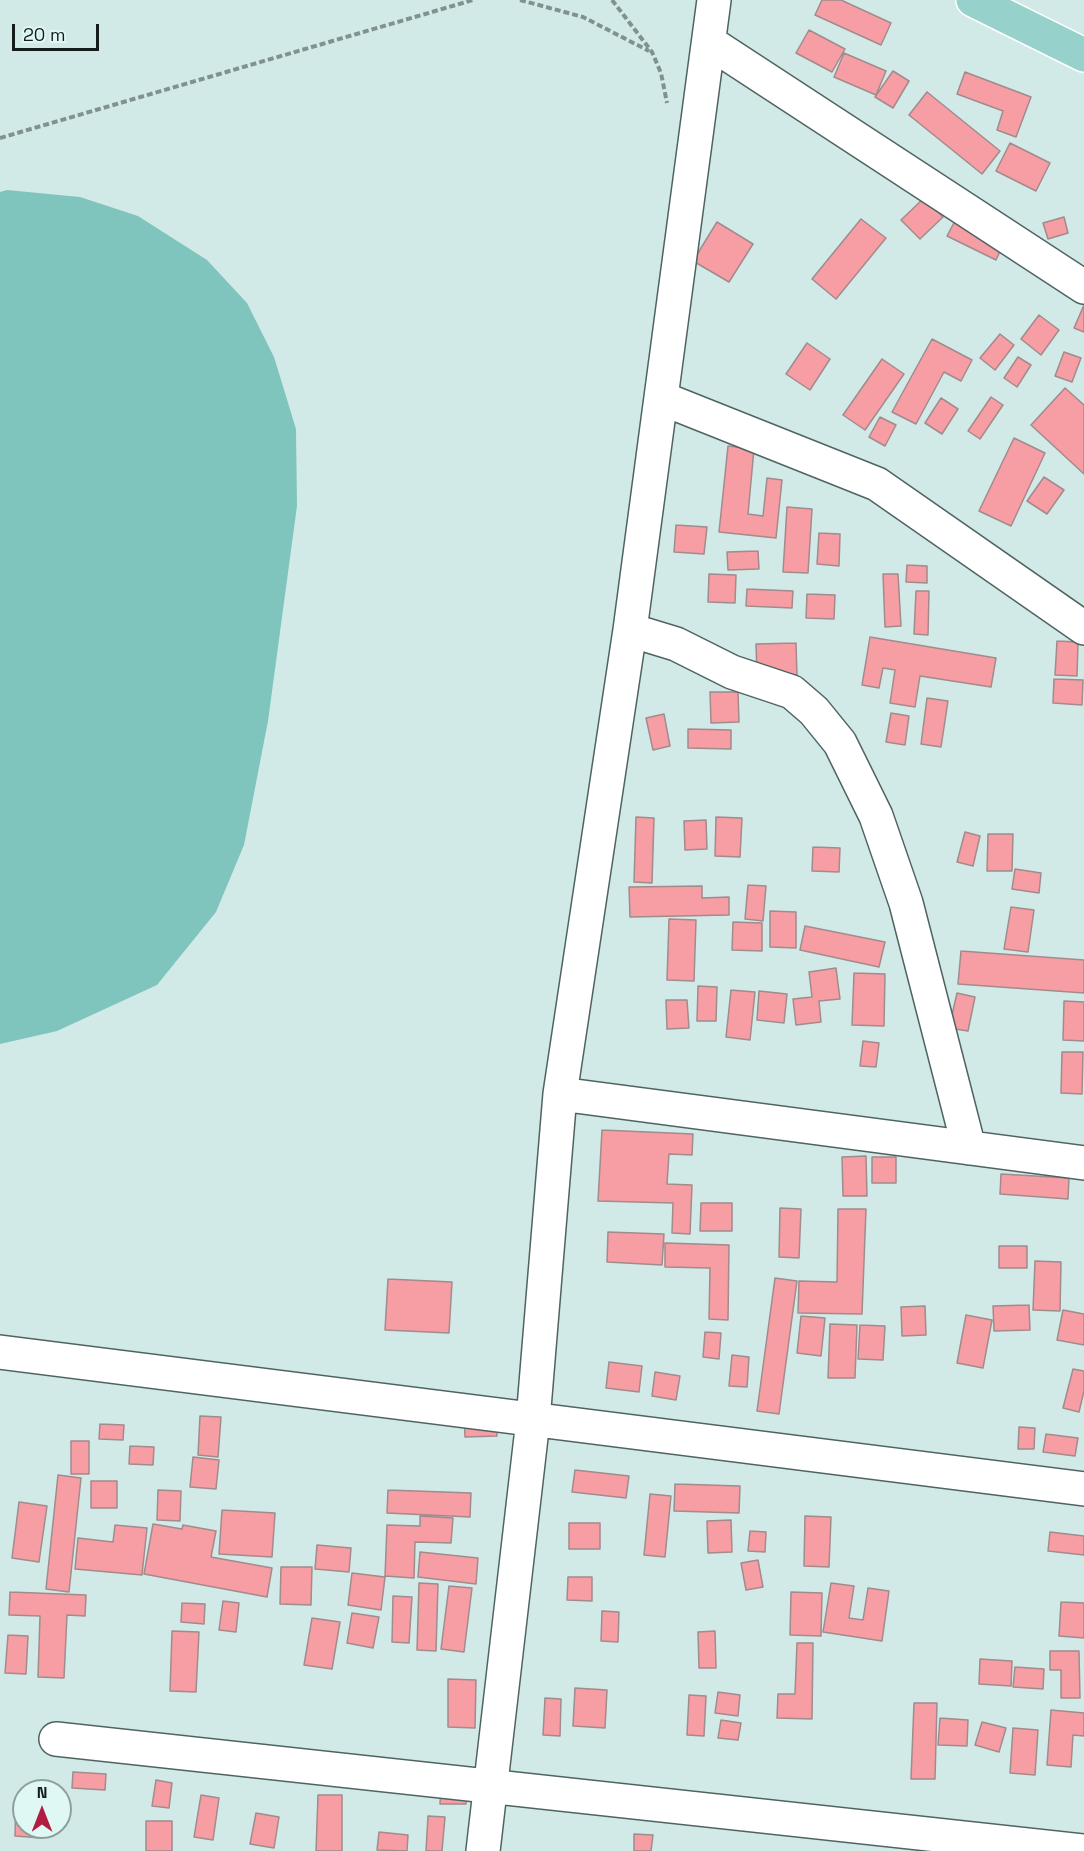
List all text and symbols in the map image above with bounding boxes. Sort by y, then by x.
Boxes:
scale bar [15,12,102,50]
text: 20 m [23,23,66,46]
north arrow [12,1779,72,1839]
text: N [37,1782,47,1803]

